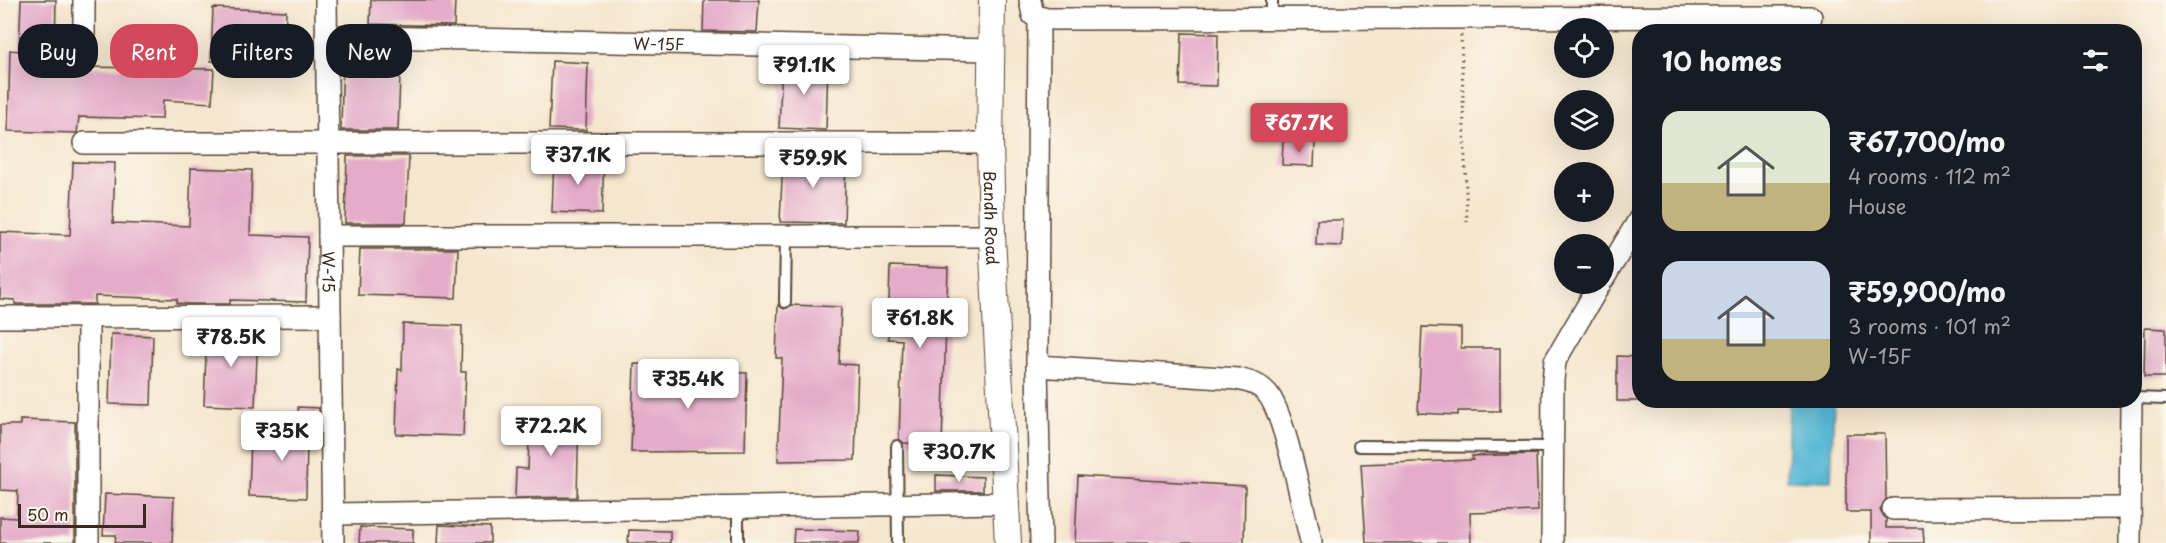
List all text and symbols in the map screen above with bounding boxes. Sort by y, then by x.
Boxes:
map controls [1554,18,1614,294]
button: locate [1554,18,1614,78]
chip: Buy [18,24,98,78]
chip: Rent [110,24,198,78]
chip: Filters [210,24,314,78]
chip: New [326,24,412,78]
street label: W-15F [633,30,685,56]
text: 10 homes [1662,41,1782,80]
icon: filters [2079,44,2112,77]
pin: ₹91.1K [755,45,853,96]
text: ₹91.1K [772,49,836,79]
button: layers [1554,90,1614,150]
pin: ₹67.7K [1250,103,1348,154]
text: ₹67.7K [1264,107,1334,137]
text: ₹67,700/mo [1848,122,2005,161]
pin: ₹37.1K [529,135,627,186]
icon: home [1710,135,1782,207]
pin: ₹59.9K [764,138,862,189]
text: ₹37.1K [545,139,611,169]
text: ₹59.9K [779,142,847,172]
text: 4 rooms · 112 m² [1848,161,2011,191]
button: + [1554,162,1614,222]
street label: Bandh Road [979,171,1005,266]
text: House [1848,191,1907,221]
button: − [1554,234,1614,294]
street label: W-15 [317,251,342,293]
text: ₹59,900/mo [1848,272,2006,311]
icon: home [1710,285,1782,357]
pin: ₹61.8K [871,298,969,349]
text: ₹61.8K [886,302,954,332]
text: 3 rooms · 101 m² [1848,311,2011,341]
pin: ₹78.5K [182,317,280,368]
text: ₹78.5K [196,321,266,351]
text: W-15F [1848,341,1912,371]
pin: ₹35.4K [639,359,737,410]
text: ₹35.4K [652,363,724,393]
pin: ₹72.2K [502,406,600,457]
text: ₹72.2K [515,410,587,440]
pin: ₹35K [246,411,318,462]
text: ₹35K [255,415,309,445]
pin: ₹30.7K [910,432,1008,483]
text: ₹30.7K [922,436,996,466]
scale bar [18,501,146,528]
text: 50 m [27,502,68,526]

